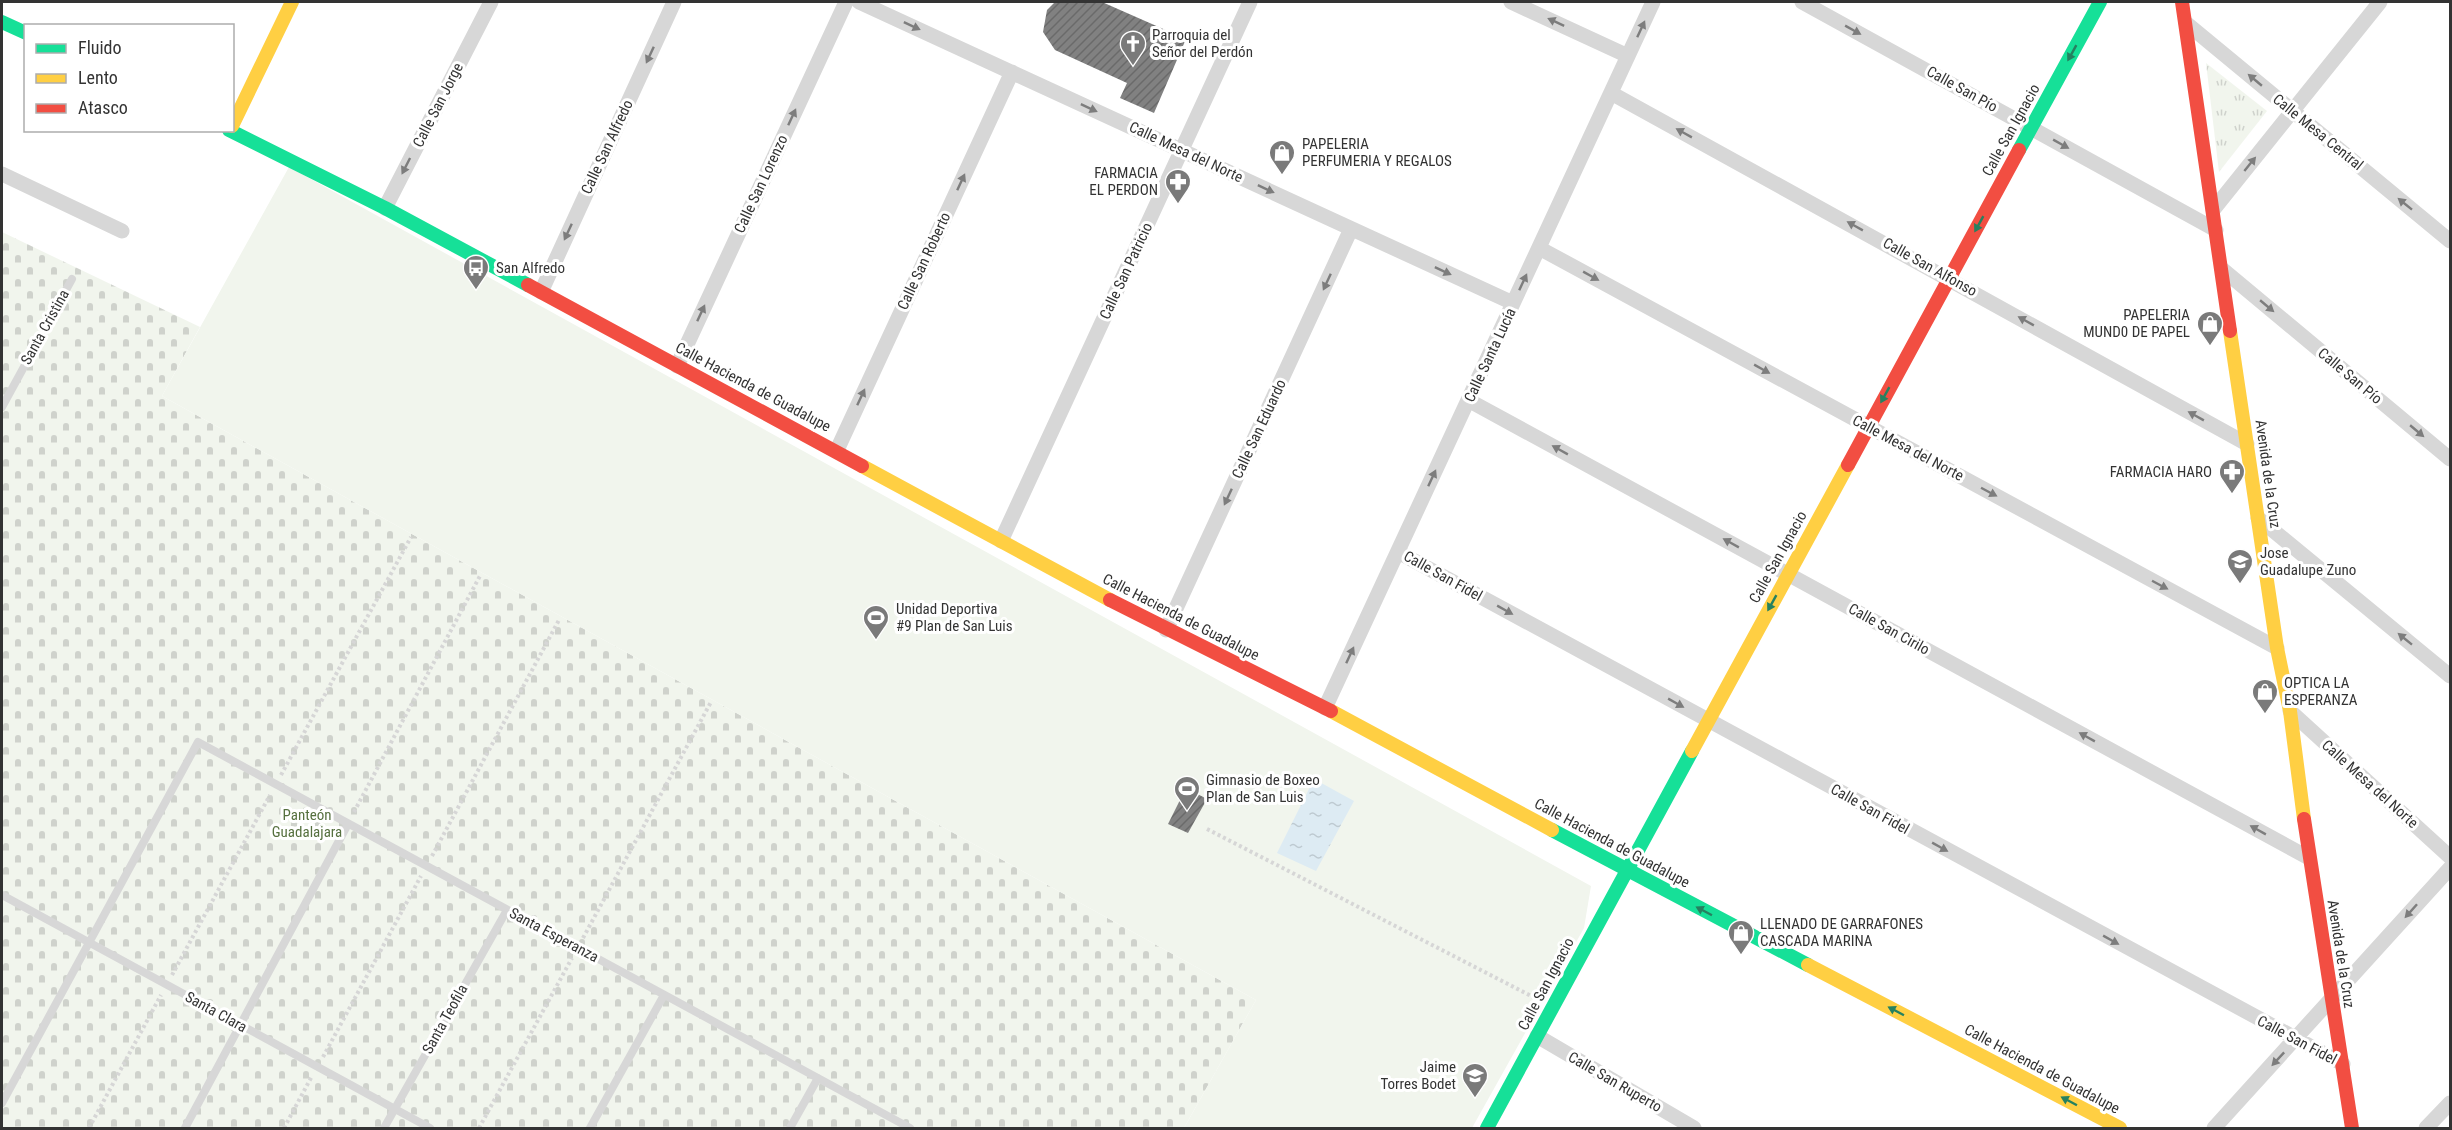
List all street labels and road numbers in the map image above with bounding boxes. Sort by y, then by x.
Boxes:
street label: Calle San Jorge [409,60,467,150]
street label: Calle San Pío [1923,62,2001,116]
street label: Calle San Ignacio [1978,81,2044,179]
street label: Calle Mesa Central [2269,90,2367,174]
street label: Calle San Alfredo [577,97,637,197]
street label: Calle Mesa del Norte [1126,118,1246,186]
street label: Calle San Lorenzo [730,132,792,236]
street label: Calle San Roberto [894,209,954,313]
street label: Calle San Patricio [1096,220,1156,322]
street label: Calle San Alfonso [1880,234,1980,300]
street label: Santa Cristina [17,286,73,368]
street label: Calle Santa Lucía [1460,305,1520,405]
street label: Calle Hacienda de Guadalupe [672,338,834,436]
street label: Calle San Pío [2314,344,2386,408]
street label: Calle San Eduardo [1228,377,1290,481]
street label: Calle Mesa del Norte [1849,411,1967,485]
street label: Avenida de la Cruz [2251,419,2285,529]
street label: Calle San Ignacio [1745,508,1811,606]
street label: Calle San Fidel [1400,547,1486,605]
street label: Calle Hacienda de Guadalupe [1100,570,1262,664]
street label: Calle San Cirilo [1845,599,1933,659]
street label: Calle Mesa del Norte [2318,736,2422,832]
street label: Calle San Fidel [1827,780,1913,838]
street label: Calle Hacienda de Guadalupe [1531,794,1693,892]
street label: Avenida de la Cruz [2324,899,2358,1009]
street label: Santa Esperanza [506,904,602,966]
street label: Calle San Ignacio [1514,935,1578,1033]
street label: Santa Teofila [419,981,471,1057]
street label: Santa Clara [182,988,250,1036]
street label: Calle San Fidel [2254,1012,2340,1068]
street label: Calle Hacienda de Guadalupe [1961,1020,2123,1118]
street label: Calle San Ruperto [1565,1048,1665,1116]

